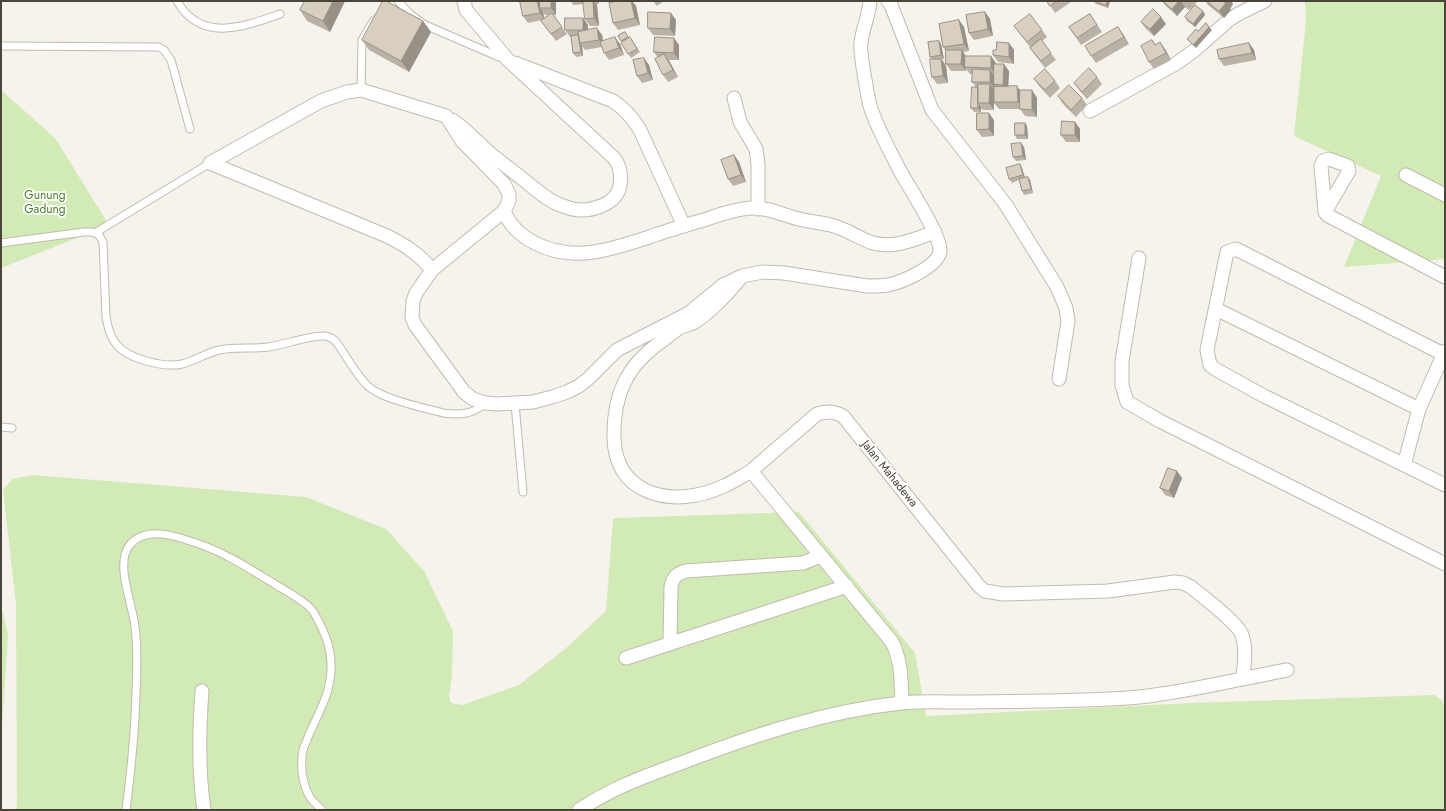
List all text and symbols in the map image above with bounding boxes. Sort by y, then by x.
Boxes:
park label: Gunung Gadung [24,189,66,217]
street label: Jalan Mahadewa [858,438,920,510]

